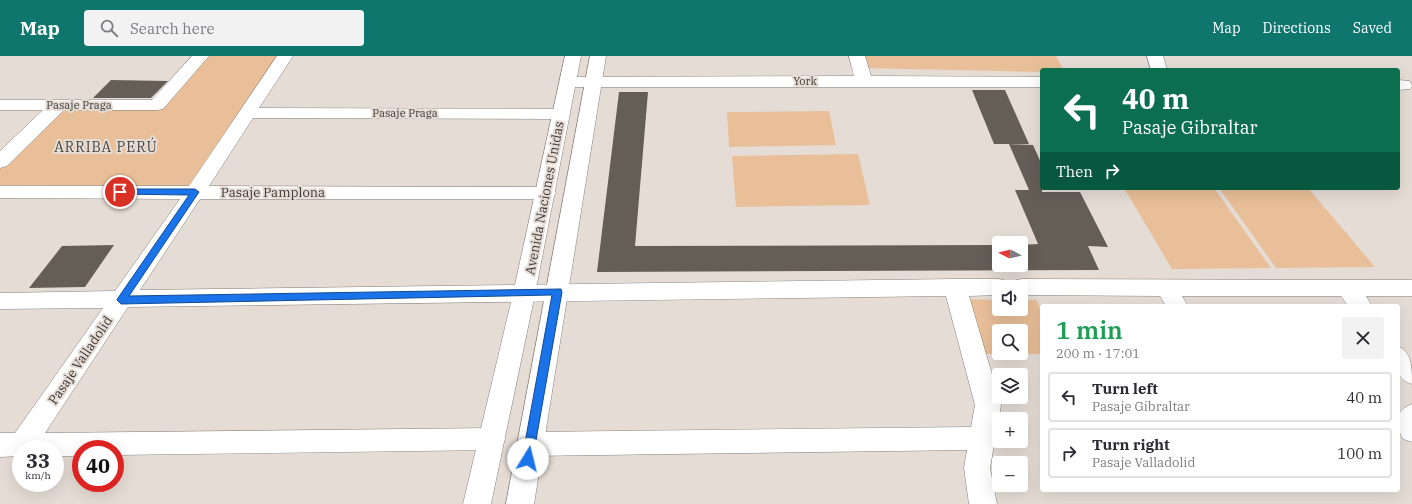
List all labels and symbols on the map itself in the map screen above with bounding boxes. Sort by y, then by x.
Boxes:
street label: York [793,74,817,88]
street label: Pasaje Praga [46,98,112,112]
street label: Pasaje Praga [372,106,438,120]
street label: Avenida Naciones Unidas [521,120,568,276]
district label: ARRIBA PERÚ [54,137,158,156]
pin [103,175,137,209]
street label: Pasaje Pamplona [221,184,325,201]
north arrow [992,236,1028,272]
street label: Pasaje Valladolid [44,313,116,408]
position arrow [507,438,549,480]
speed limit sign: 40 [72,440,124,492]

